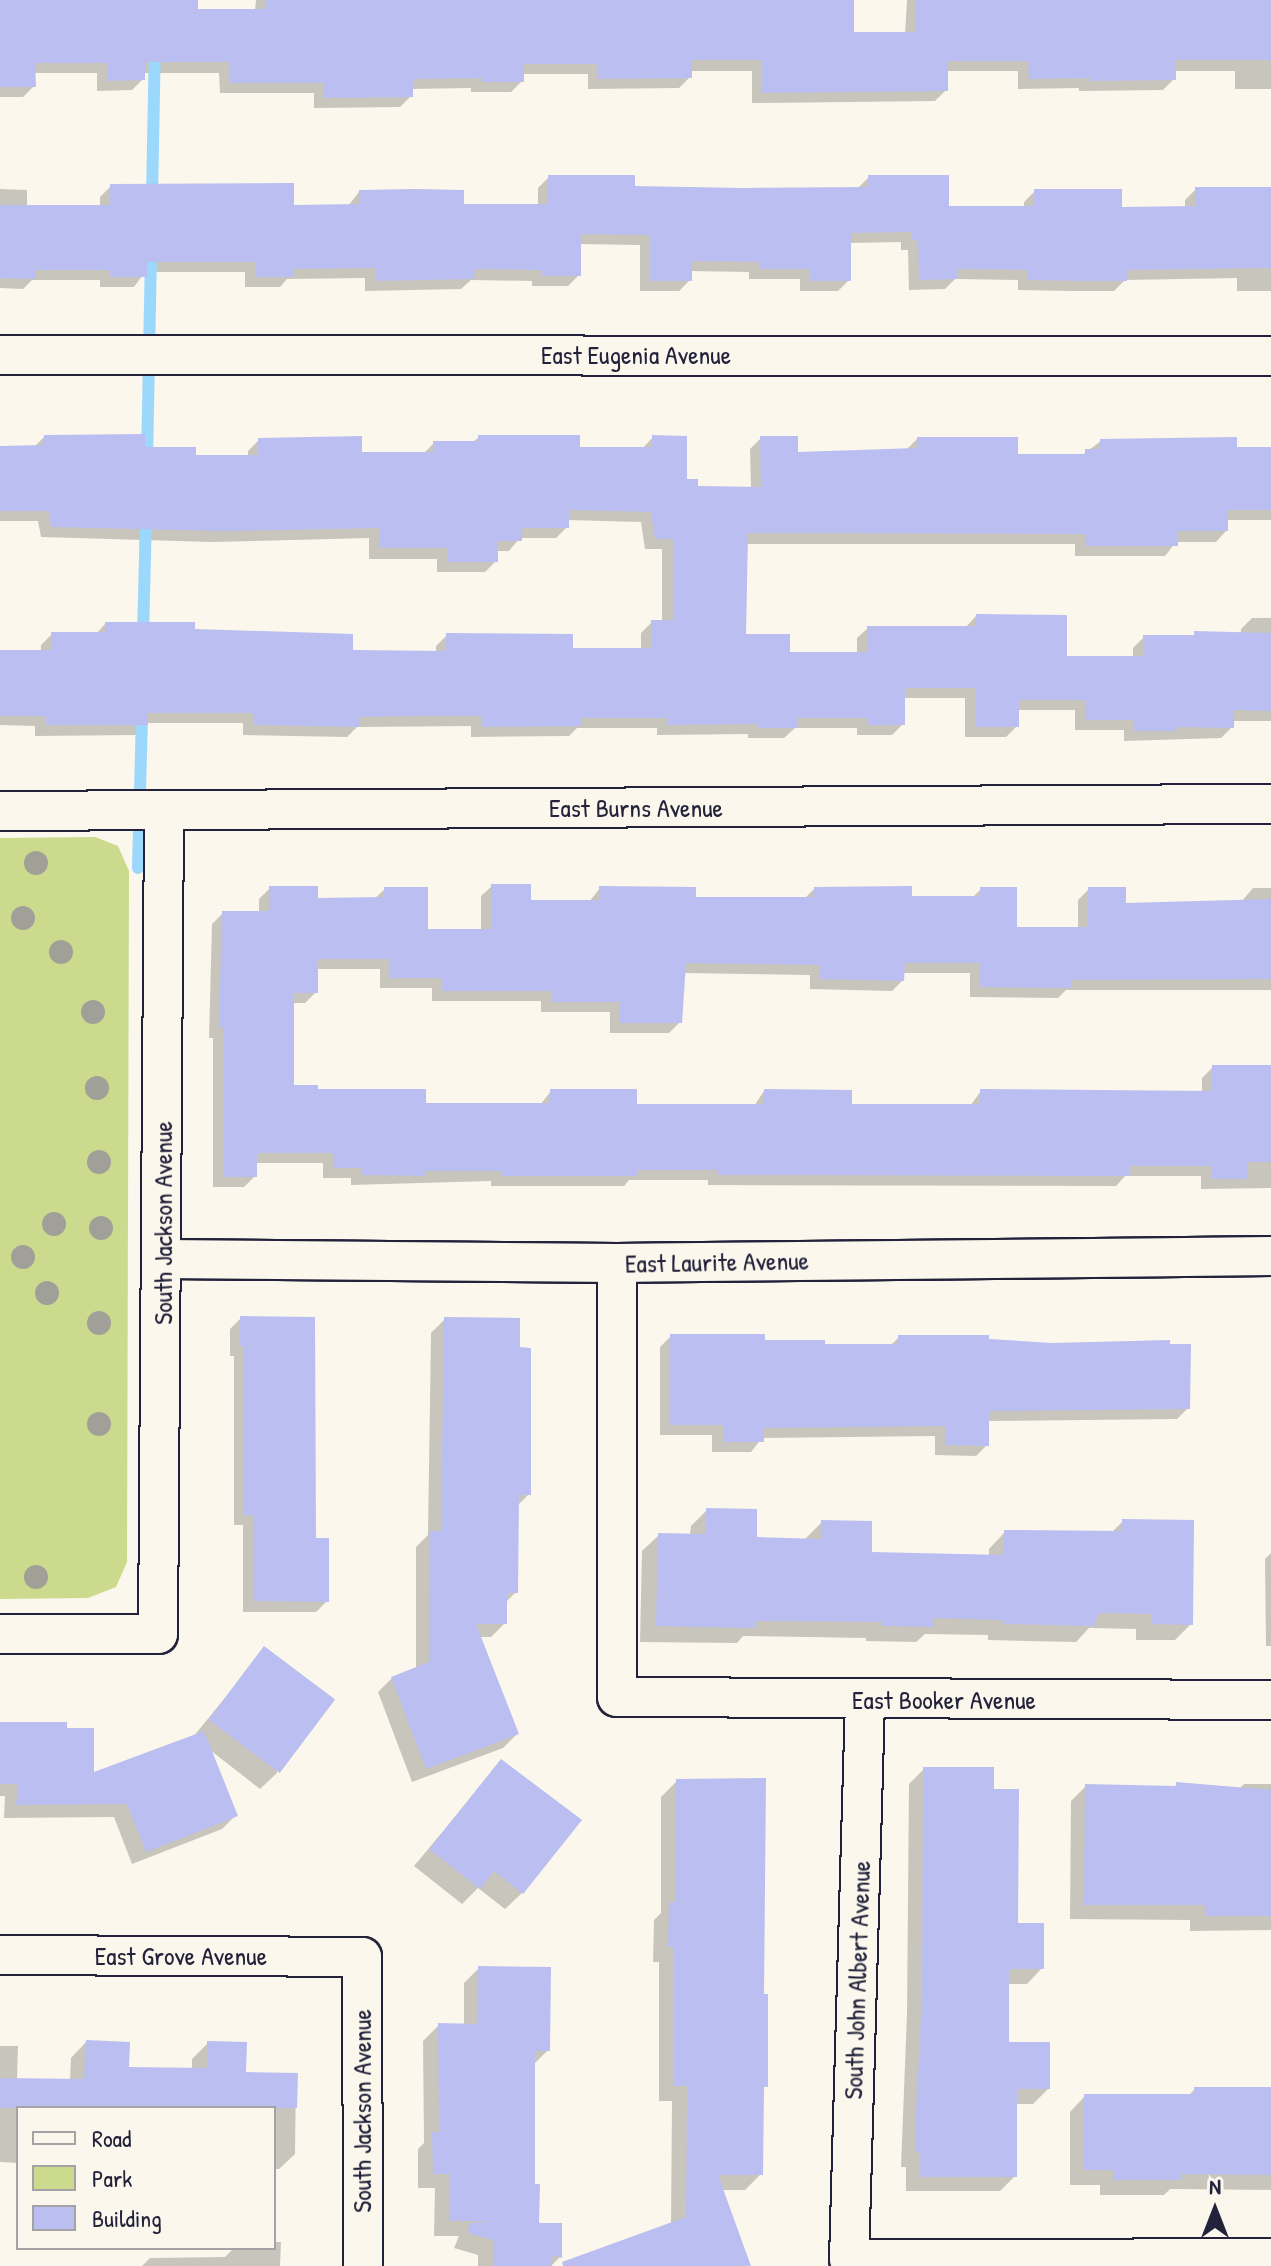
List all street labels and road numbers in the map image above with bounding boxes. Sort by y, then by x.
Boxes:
street label: East Eugenia Avenue [541,339,731,371]
street label: East Burns Avenue [549,792,723,824]
street label: South Jackson Avenue [147,1121,179,1325]
street label: East Laurite Avenue [625,1245,809,1279]
street label: East Booker Avenue [852,1684,1036,1716]
street label: South John Albert Avenue [837,1860,877,2100]
street label: East Grove Avenue [95,1940,267,1972]
street label: South Jackson Avenue [346,2009,378,2213]

